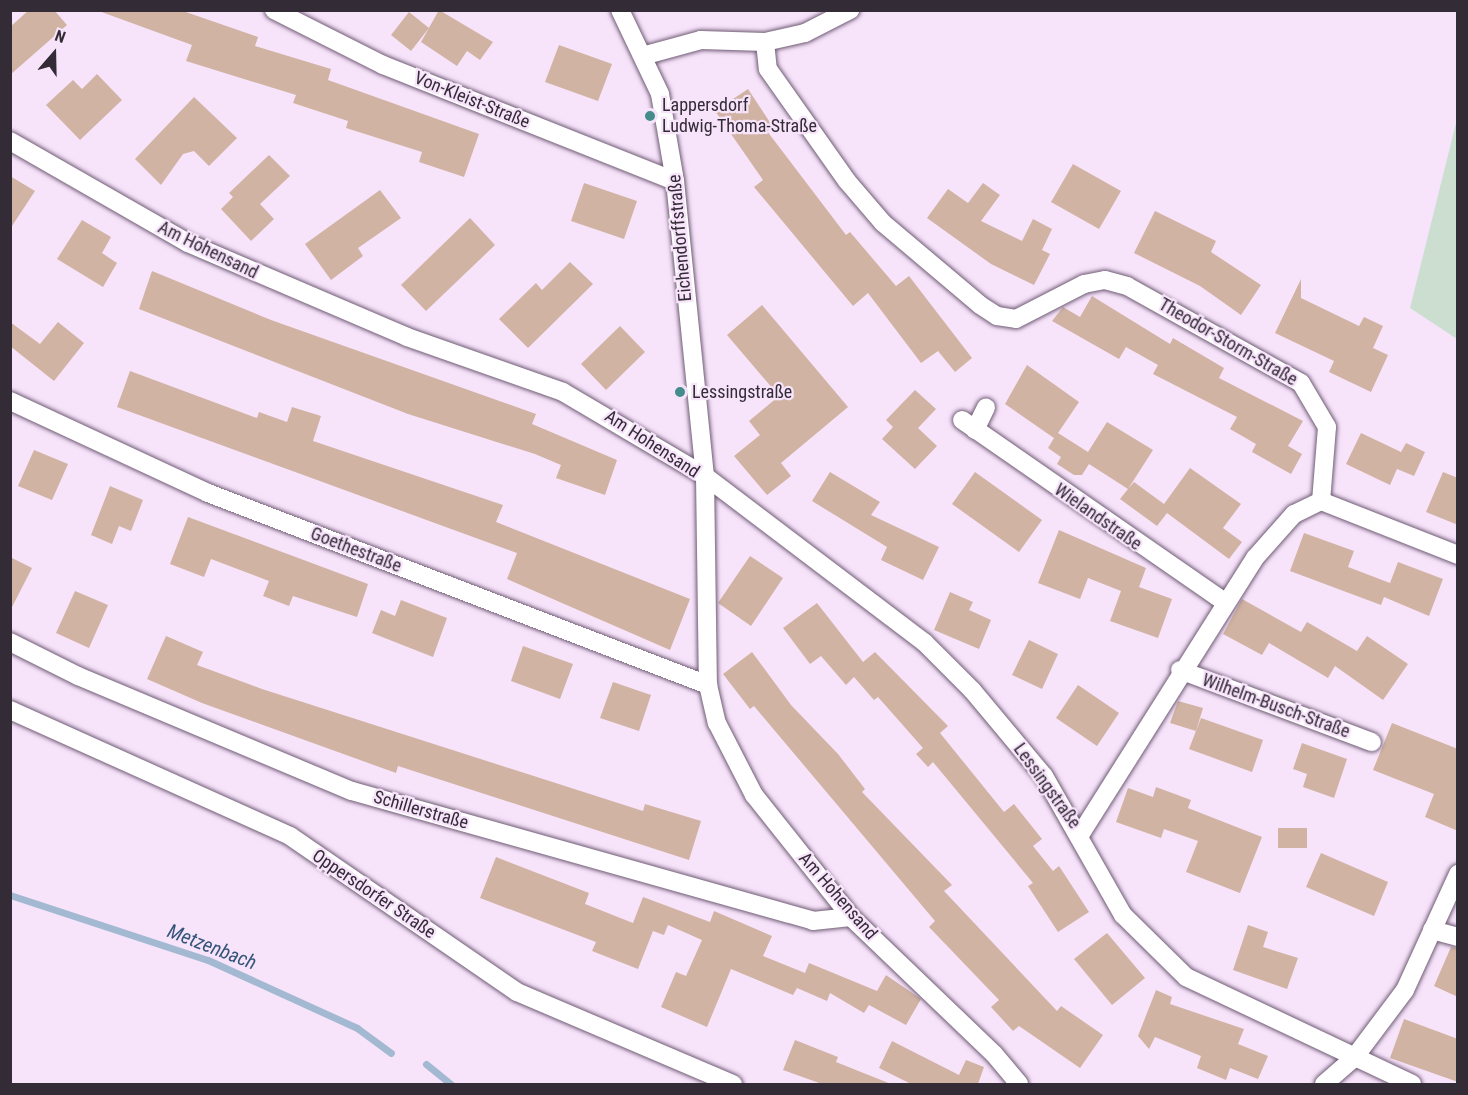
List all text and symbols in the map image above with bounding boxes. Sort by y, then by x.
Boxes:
north arrow [24,24,84,84]
text: N [52,26,68,47]
street label: Von-Kleist-Straße [411,67,533,133]
place label: Lappersdorf Ludwig-Thoma-Straße [662,95,817,138]
marker: Lappersdorf Ludwig-Thoma-Straße [643,109,657,123]
street label: Eichendorffstraße [664,174,696,302]
street label: Am Hohensand [154,216,262,284]
street label: Theodor-Storm-Straße [1155,293,1301,391]
place label: Lessingstraße [692,381,792,403]
marker: Lessingstraße [673,385,687,399]
street label: Am Hohensand [601,405,703,483]
street label: Wielandstraße [1050,479,1146,555]
street label: Goethestraße [307,523,405,577]
street label: Wilhelm-Busch-Straße [1199,669,1353,743]
street label: Lessingstraße [1009,739,1085,833]
street label: Schillerstraße [371,786,471,834]
street label: Oppersdorfer Straße [308,845,440,943]
street label: Am Hohensand [794,848,882,944]
water label: Metzenbach [164,919,260,975]

